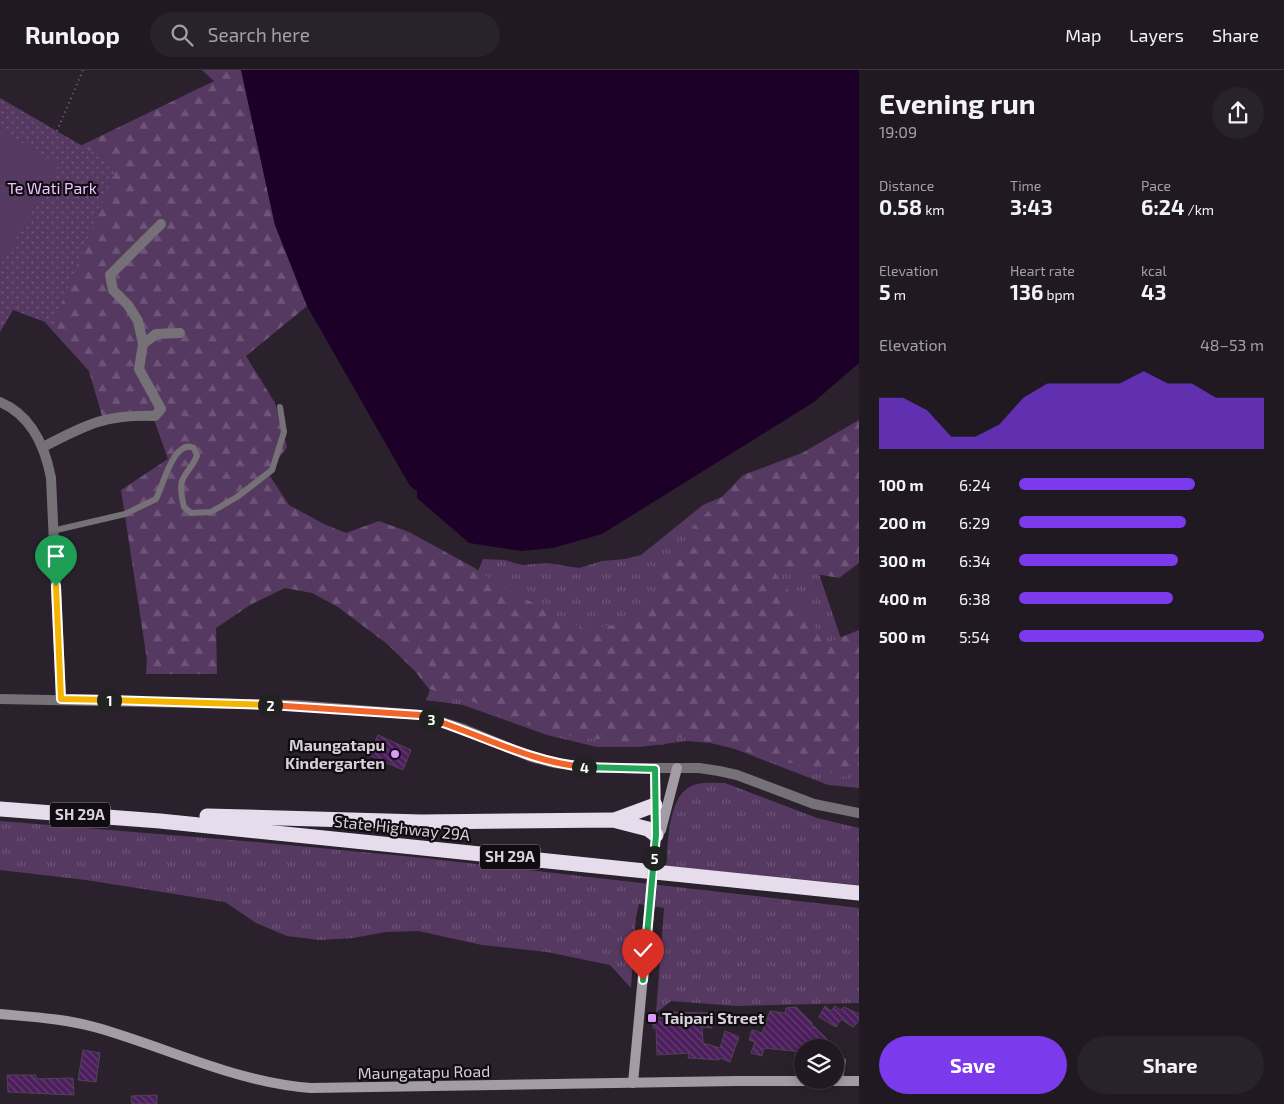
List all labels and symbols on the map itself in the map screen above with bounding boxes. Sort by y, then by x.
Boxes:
park label: Te Wati Park [7,178,97,197]
pin [35,535,77,586]
pin: 1 [96,688,122,712]
pin: 2 [258,692,282,718]
pin: 3 [418,706,444,732]
place label: Maungatapu Kindergarten [285,735,385,772]
marker: Maungatapu Kindergarten [389,748,401,760]
pin: 4 [572,754,596,780]
road number: SH 29A [50,802,110,828]
street label: State Highway 29A [333,811,471,844]
road number: SH 29A [480,844,540,870]
pin: 5 [642,846,666,870]
pin [622,929,664,980]
place label: Taipari Street [662,1008,765,1027]
marker: Taipari Street [646,1012,658,1024]
street label: Maungatapu Road [358,1061,490,1082]

